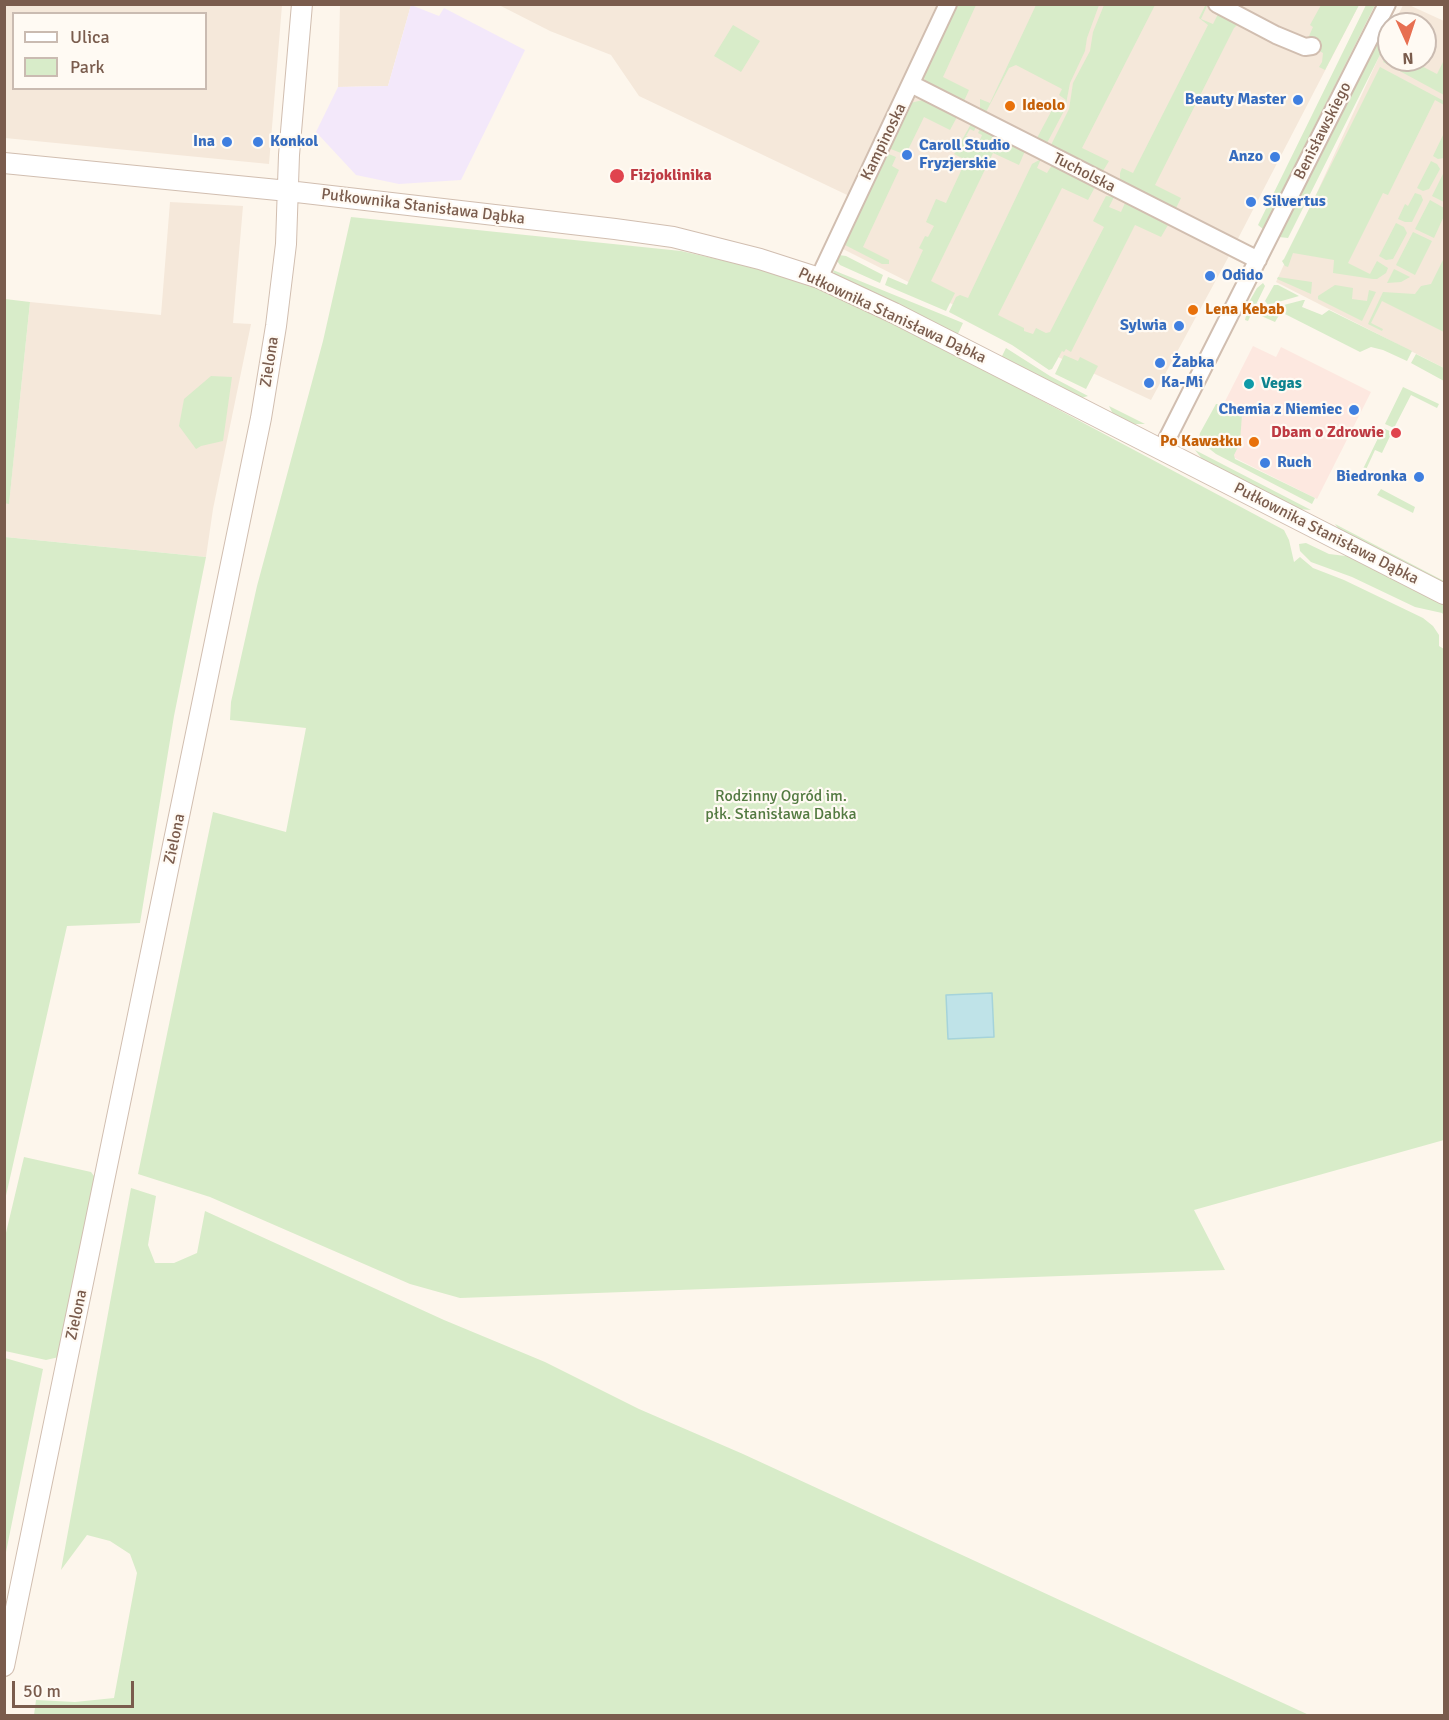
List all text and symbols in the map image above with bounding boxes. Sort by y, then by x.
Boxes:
legend [12,12,207,90]
north arrow [1377,12,1437,72]
text: Ulica [70,26,110,48]
text: N [1402,48,1414,68]
text: Park [70,56,105,78]
street label: Benisławskiego [1290,79,1356,183]
place label: Beauty Master [1185,90,1286,110]
marker: Beauty Master [1291,93,1305,107]
place label: Ideolo [1022,96,1065,116]
marker: Ideolo [1003,99,1017,113]
street label: Kampinoska [857,100,911,184]
place label: Ina [193,132,215,152]
place label: Konkol [270,132,318,152]
marker: Ina [220,135,234,149]
marker: Konkol [251,135,265,149]
place label: Caroll Studio Fryzjerskie [919,136,1010,174]
place label: Anzo [1229,147,1263,167]
marker: Caroll Studio Fryzjerskie [900,148,914,162]
street label: Tucholska [1049,149,1119,197]
marker: Anzo [1268,150,1282,164]
place label: Fizjoklinika [630,166,712,186]
marker: Fizjoklinika [608,167,626,185]
street label: Pułkownika Stanisława Dąbka [320,185,526,229]
place label: Silvertus [1263,192,1326,212]
marker: Silvertus [1244,195,1258,209]
street label: Pułkownika Stanisława Dąbka [795,264,989,368]
place label: Odido [1222,266,1263,286]
marker: Odido [1203,269,1217,283]
place label: Lena Kebab [1205,300,1285,320]
marker: Lena Kebab [1186,303,1200,317]
place label: Sylwia [1120,316,1167,336]
marker: Sylwia [1172,319,1186,333]
street label: Zielona [257,335,283,389]
place label: Żabka [1172,353,1214,373]
marker: Żabka [1153,356,1167,370]
place label: Ka-Mi [1161,373,1203,393]
place label: Vegas [1261,374,1302,394]
marker: Ka-Mi [1142,376,1156,390]
marker: Vegas [1242,377,1256,391]
place label: Chemia z Niemiec [1218,400,1342,420]
marker: Chemia z Niemiec [1347,403,1361,417]
place label: Dbam o Zdrowie [1271,423,1384,443]
marker: Dbam o Zdrowie [1389,426,1403,440]
place label: Po Kawałku [1160,432,1242,452]
marker: Po Kawałku [1247,435,1261,449]
place label: Ruch [1277,453,1312,473]
marker: Ruch [1258,456,1272,470]
place label: Biedronka [1336,467,1407,487]
marker: Biedronka [1412,470,1426,484]
street label: Pułkownika Stanisława Dąbka [1230,479,1422,589]
park label: Rodzinny Ogród im. płk. Stanisława Dabka [705,787,857,825]
street label: Zielona [160,812,190,866]
street label: Zielona [62,1288,92,1342]
scale bar [15,1669,136,1707]
text: 50 m [23,1680,61,1702]

